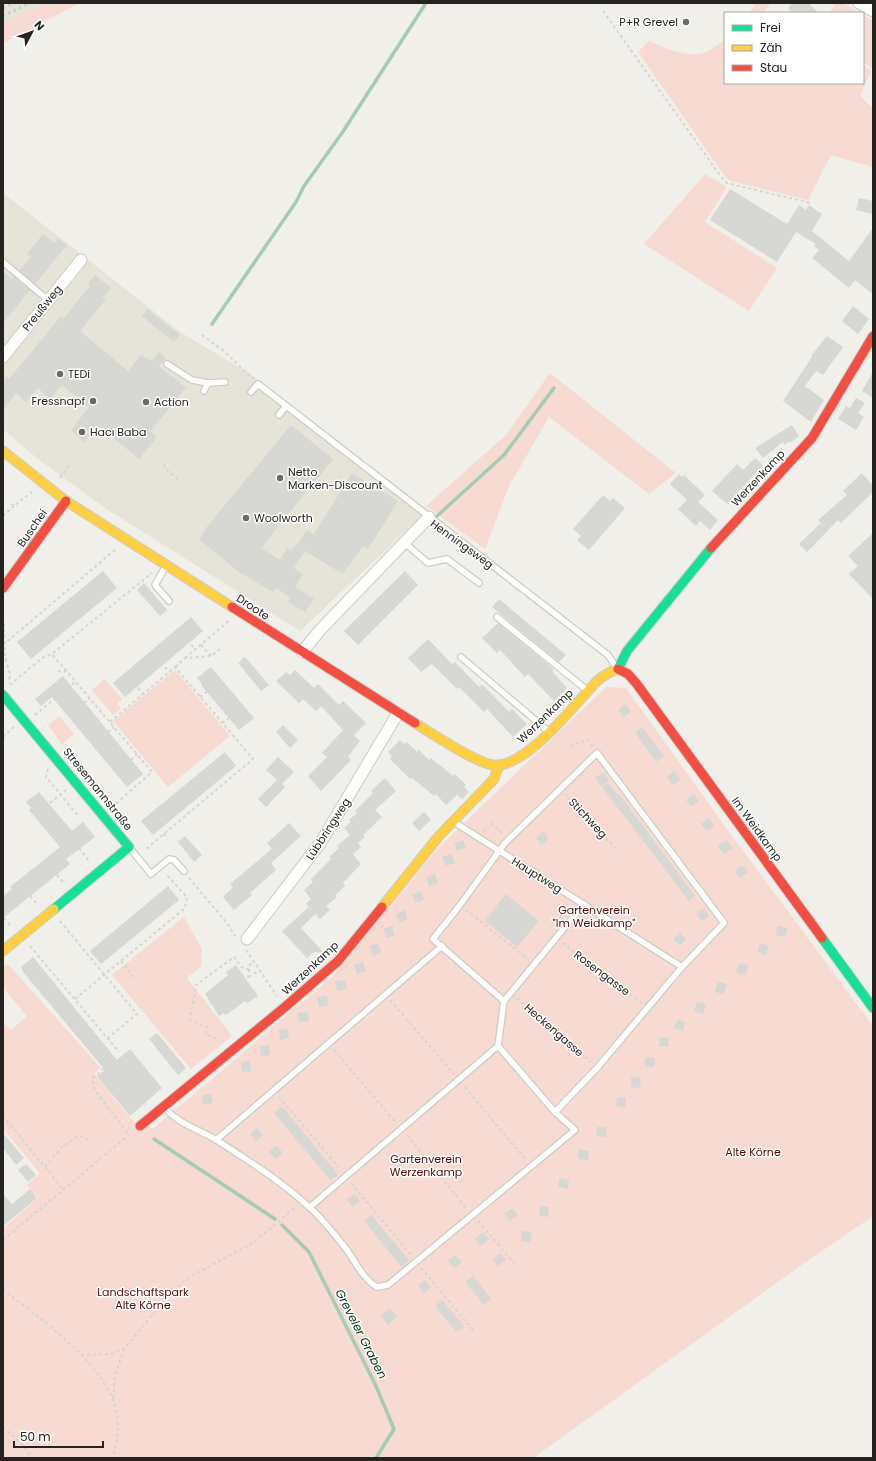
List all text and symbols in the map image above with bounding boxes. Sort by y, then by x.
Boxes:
north arrow [12,12,52,52]
legend [724,12,864,84]
place label: P+R Grevel [619,14,678,30]
text: N [31,17,48,34]
marker: P+R Grevel [681,17,691,27]
text: Frei [760,19,781,36]
text: Zäh [760,39,782,56]
text: Stau [760,59,787,76]
street label: Preußweg [18,282,66,334]
place label: TEDi [68,366,90,382]
marker: TEDi [55,369,65,379]
place label: Fressnapf [32,393,85,409]
place label: Action [154,394,189,410]
marker: Fressnapf [88,396,98,406]
marker: Action [141,397,151,407]
place label: Hacı Baba [90,424,146,440]
marker: Hacı Baba [77,427,87,437]
street label: Werzenkamp [727,446,789,510]
place label: Netto Marken-Discount [288,464,383,493]
marker: Netto Marken-Discount [275,473,285,483]
street label: Buschei [13,506,51,550]
place label: Woolworth [254,510,313,526]
marker: Woolworth [241,513,251,523]
street label: Henningsweg [427,516,497,572]
street label: Droote [233,590,273,624]
street label: Werzenkamp [513,685,577,747]
street label: Stresemannstraße [60,744,137,834]
street label: Im Weidkamp [728,793,786,865]
street label: Stichweg [565,794,611,842]
street label: Lübbringweg [302,795,354,863]
street label: Hauptweg [509,853,565,897]
park label: Gartenverein "Im Weidkamp" [553,902,635,931]
street label: Werzenkamp [278,937,342,999]
street label: Rosengasse [571,947,634,1000]
street label: Heckengasse [521,1000,587,1060]
park label: Alte Körne [725,1144,781,1160]
park label: Gartenverein Werzenkamp [390,1151,462,1180]
park label: Landschaftspark Alte Körne [97,1284,189,1313]
water label: Greveler Graben [331,1286,391,1382]
scale bar [14,1423,103,1449]
text: 50 m [20,1428,51,1445]

